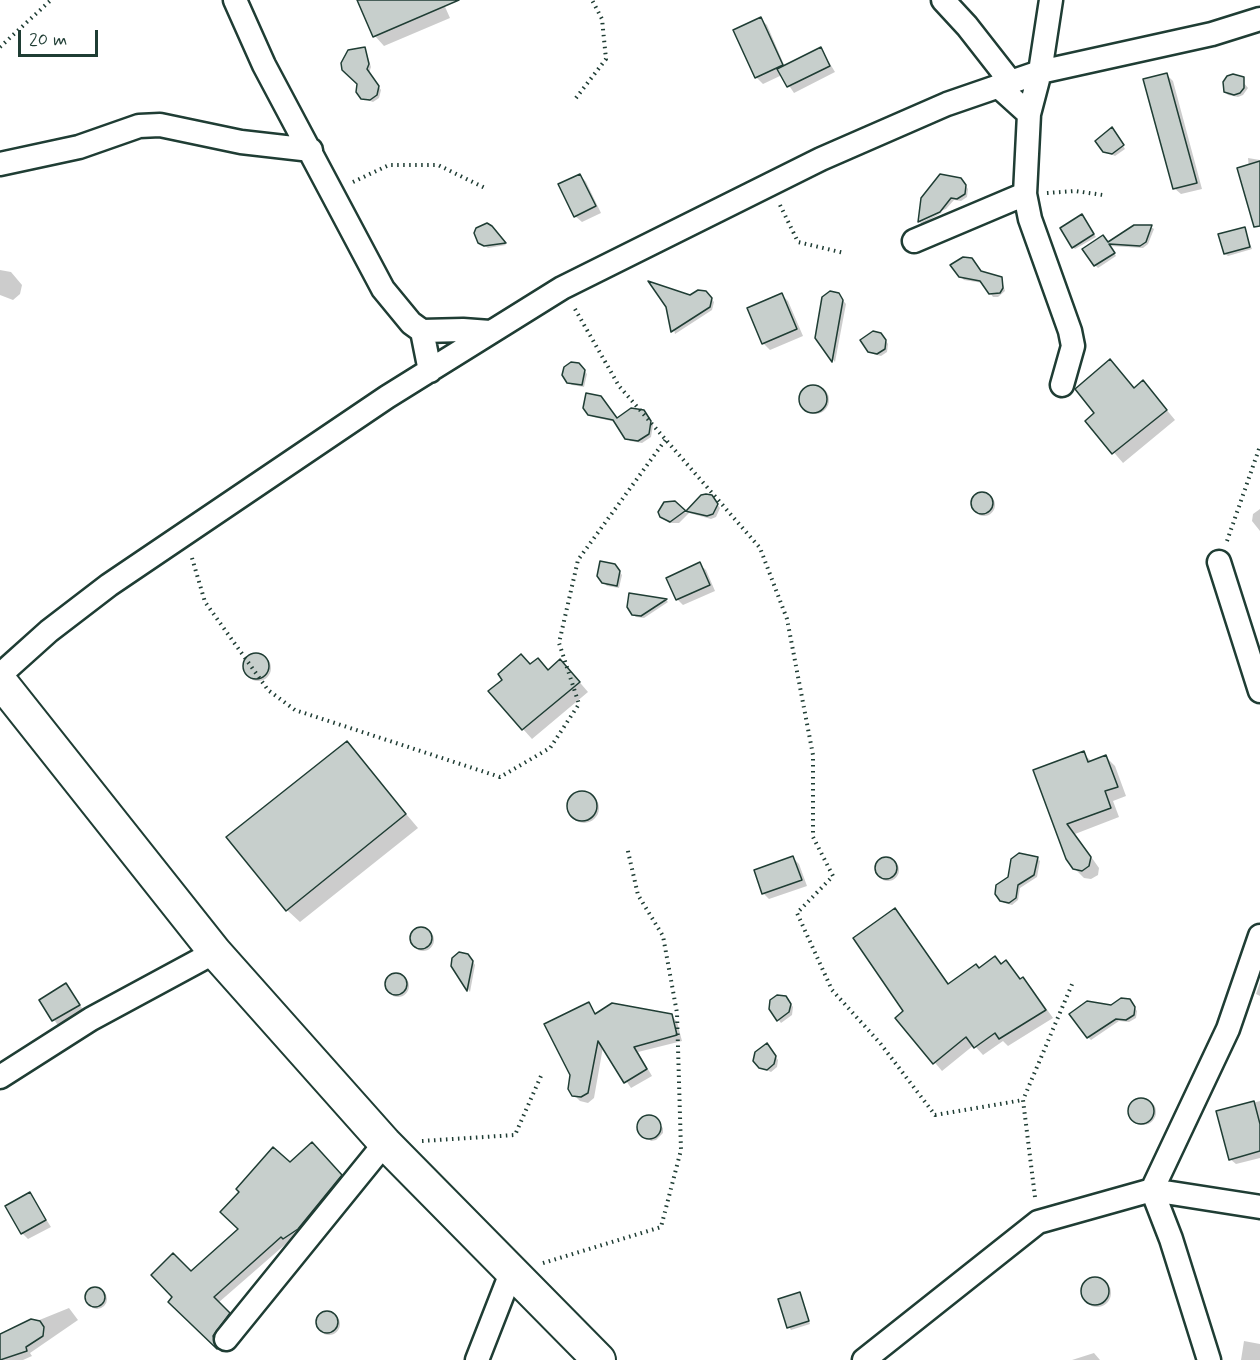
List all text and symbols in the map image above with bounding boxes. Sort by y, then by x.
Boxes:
scale bar [21,18,100,56]
text: 20 m [29,28,67,52]

